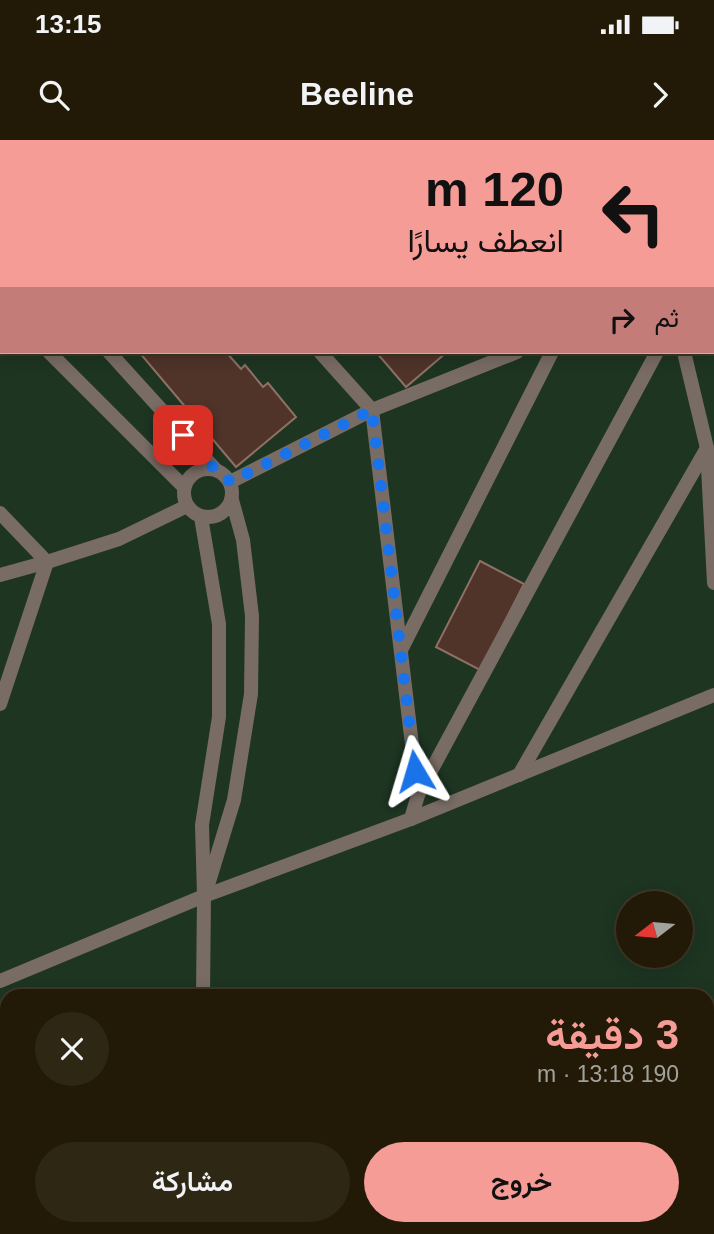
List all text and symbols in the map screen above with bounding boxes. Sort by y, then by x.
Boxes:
text: 13:15 [35,9,102,39]
icon: search [35,76,73,114]
text: Beeline [300,76,414,112]
icon: forward [641,76,679,114]
text: 120 m [425,162,564,216]
icon: left [588,168,679,259]
text: انعطف يسارًا [407,223,564,259]
icon: right [603,301,641,339]
text: ثم [655,303,679,333]
pin [153,405,213,465]
icon: arrive [164,416,202,454]
position arrow [378,734,452,808]
north arrow [616,891,693,968]
map controls [616,891,693,968]
text: 3 دقيقة [545,1011,679,1058]
button: close [35,1012,109,1086]
text: 190 m · 13:18 [537,1061,679,1087]
button: مشاركة [35,1142,350,1222]
button: خروج [364,1142,679,1222]

